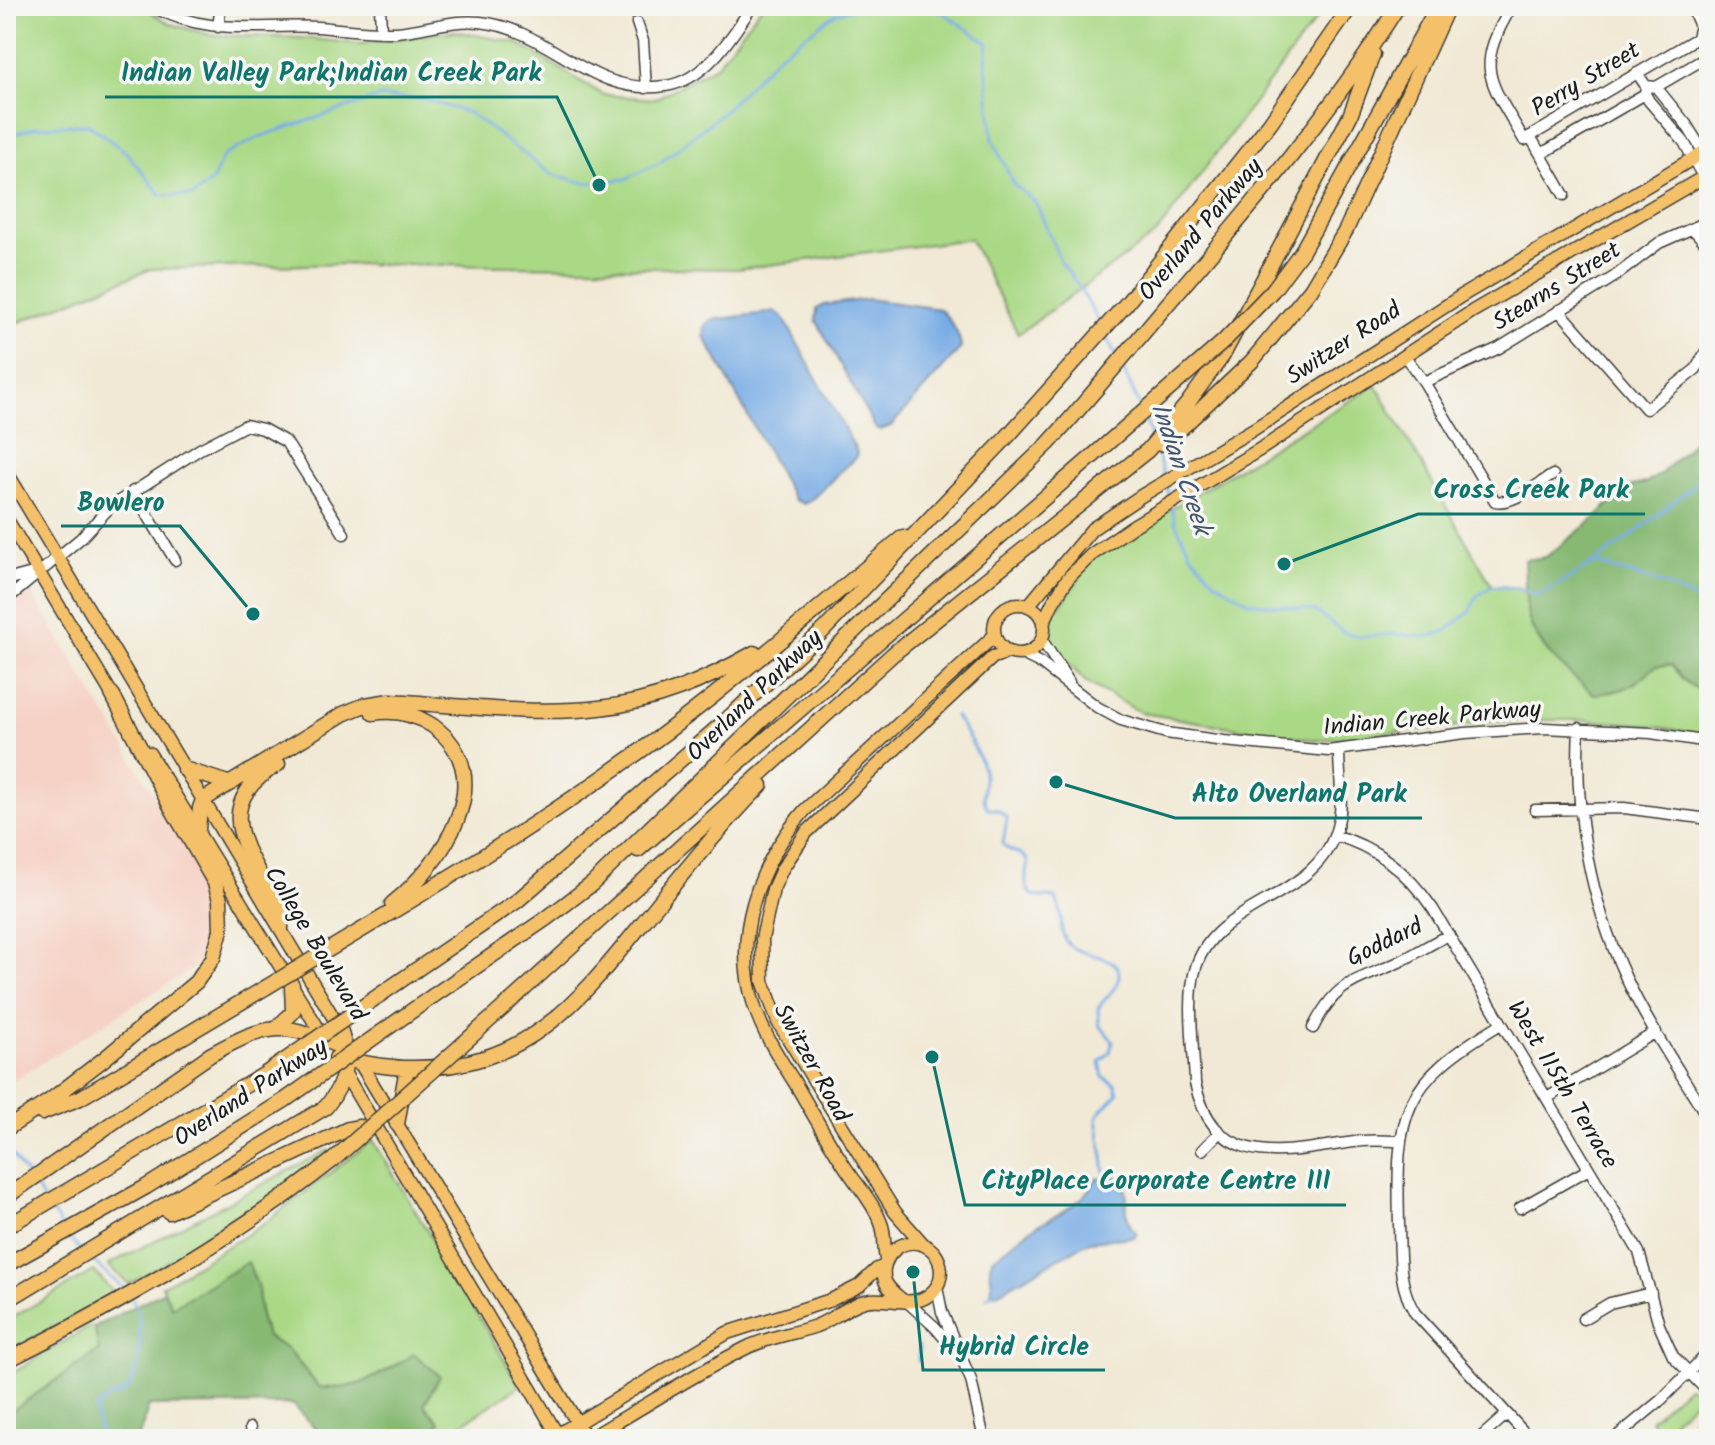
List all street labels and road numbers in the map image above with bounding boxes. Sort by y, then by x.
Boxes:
street label: Perry Street [1524,32,1649,128]
street label: Overland Parkway [1129,149,1273,310]
street label: Stearns Street [1485,232,1630,342]
street label: Switzer Road [1278,291,1410,396]
street label: Overland Parkway [678,620,833,772]
street label: Indian Creek Parkway [1321,690,1543,748]
street label: College Boulevard [253,859,377,1030]
street label: Goddard [1340,907,1431,978]
street label: West 115th Terrace [1496,993,1628,1177]
street label: Switzer Road [762,996,860,1131]
street label: Overland Parkway [166,1028,337,1158]

